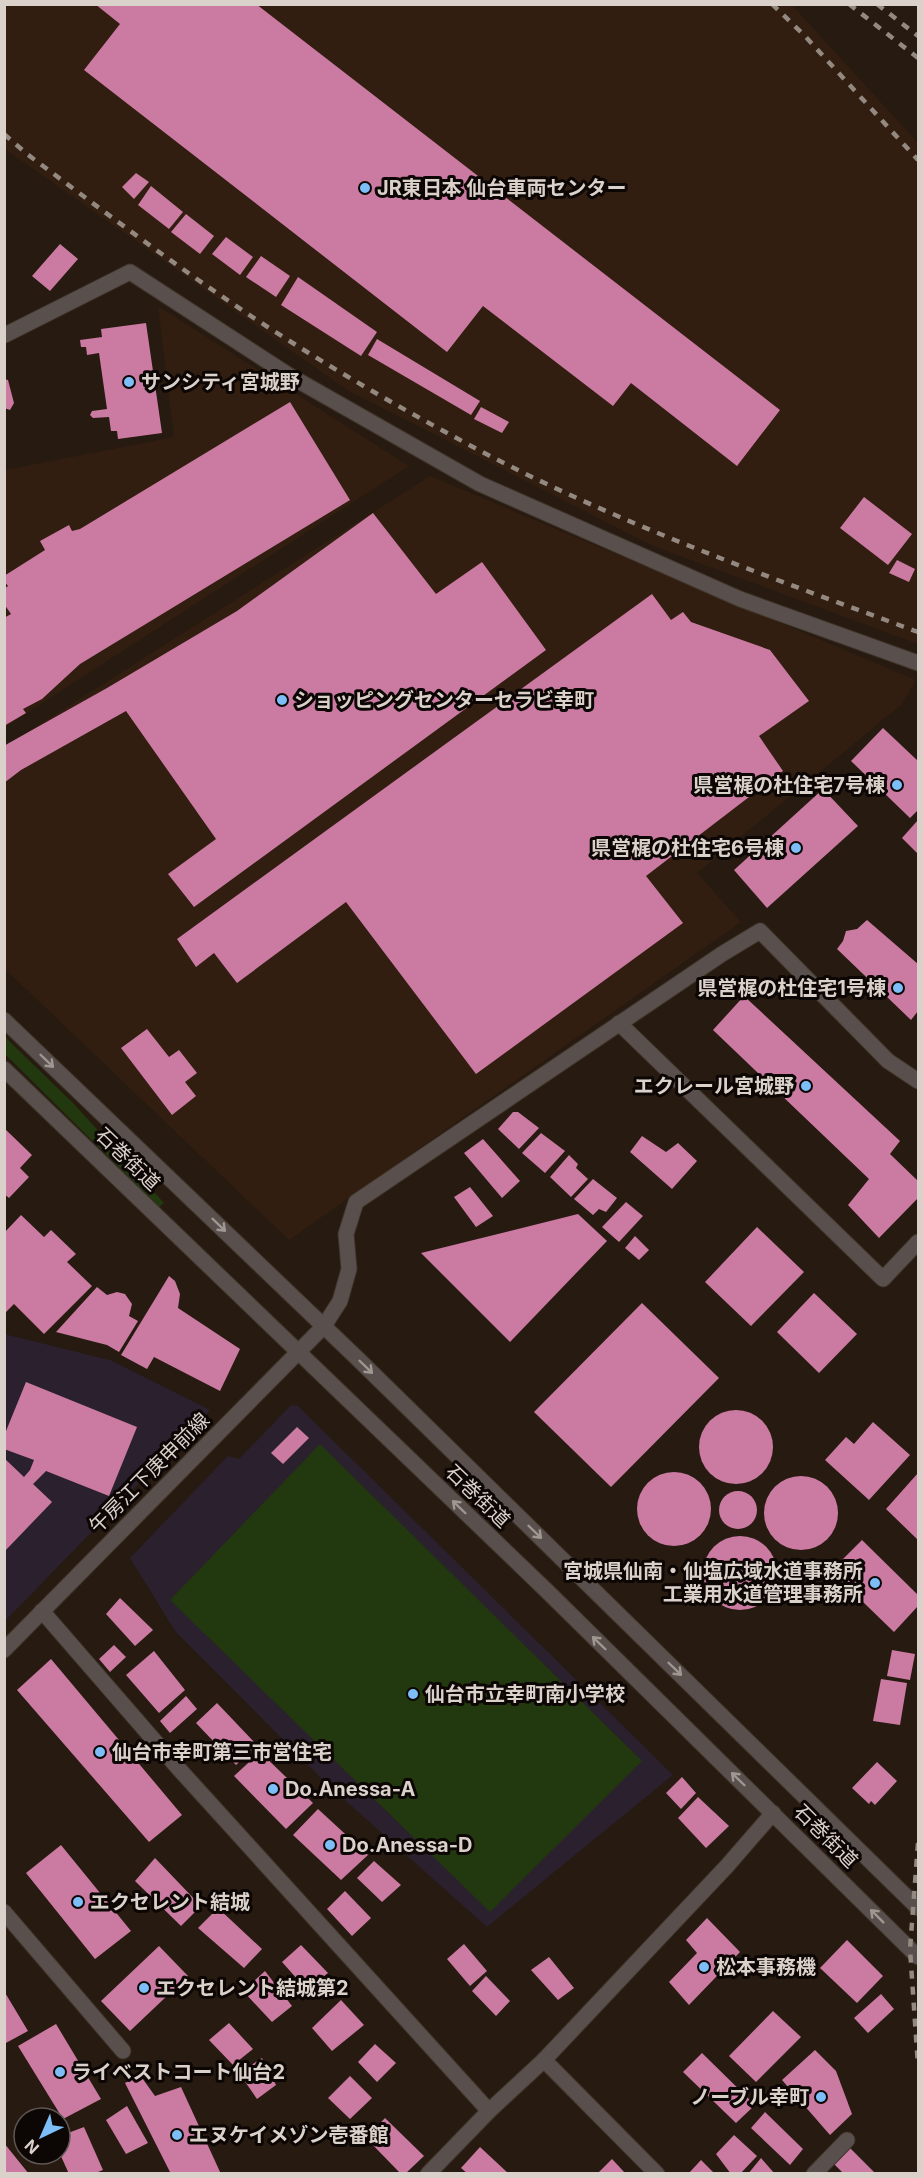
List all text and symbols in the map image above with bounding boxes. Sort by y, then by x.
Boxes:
place label: JR東日本 仙台車両センター [377,176,627,200]
marker: JR東日本 仙台車両センター [358,181,372,195]
place label: サンシティ宮城野 [141,370,300,394]
marker: サンシティ宮城野 [122,375,136,389]
place label: ショッピングセンターセラビ幸町 [294,688,594,712]
marker: ショッピングセンターセラビ幸町 [275,693,289,707]
place label: 県営梶の杜住宅7号棟 [693,773,885,797]
marker: 県営梶の杜住宅7号棟 [890,778,904,792]
place label: 県営梶の杜住宅6号棟 [591,836,784,860]
marker: 県営梶の杜住宅6号棟 [789,841,803,855]
place label: 県営梶の杜住宅1号棟 [697,976,886,1000]
marker: 県営梶の杜住宅1号棟 [891,981,905,995]
one-way arrow [39,1053,54,1068]
place label: エクレール宮城野 [634,1074,794,1098]
marker: エクレール宮城野 [799,1079,813,1093]
street label: 石巻街道 [91,1123,165,1195]
one-way arrow [211,1218,226,1232]
one-way arrow [358,1359,373,1374]
street label: 午房江下庚申前線 [84,1408,214,1538]
street label: 石巻街道 [441,1460,515,1532]
one-way arrow [451,1500,466,1514]
one-way arrow [528,1525,543,1539]
place label: 宮城県仙南・仙塩広域水道事務所 工業用水道管理事務所 [563,1559,863,1606]
marker: 宮城県仙南・仙塩広域水道事務所 工業用水道管理事務所 [868,1576,882,1590]
one-way arrow [592,1635,607,1650]
one-way arrow [667,1661,682,1676]
place label: 仙台市立幸町南小学校 [425,1682,625,1706]
marker: 仙台市立幸町南小学校 [406,1687,420,1701]
place label: 仙台市幸町第三市営住宅 [112,1740,332,1764]
marker: 仙台市幸町第三市営住宅 [93,1745,107,1759]
one-way arrow [731,1772,746,1786]
place label: Do.Anessa-A [285,1777,415,1801]
marker: Do.Anessa-A [266,1782,280,1796]
street label: 石巻街道 [789,1799,863,1873]
place label: Do.Anessa-D [342,1833,473,1857]
marker: Do.Anessa-D [323,1838,337,1852]
place label: エクセレント結城 [90,1890,250,1914]
marker: エクセレント結城 [71,1895,85,1909]
one-way arrow [870,1909,885,1924]
place label: 松本事務機 [716,1955,816,1979]
marker: 松本事務機 [697,1960,711,1974]
place label: エクセレント結城第2 [156,1976,349,2000]
marker: エクセレント結城第2 [137,1981,151,1995]
place label: ライベストコート仙台2 [72,2060,285,2084]
marker: ライベストコート仙台2 [53,2065,67,2079]
place label: ノーブル幸町 [690,2085,809,2109]
marker: ノーブル幸町 [814,2090,828,2104]
north arrow [12,2106,72,2166]
place label: エヌケイメゾン壱番館 [189,2123,389,2147]
marker: エヌケイメゾン壱番館 [170,2128,184,2142]
text: N [20,2135,43,2158]

